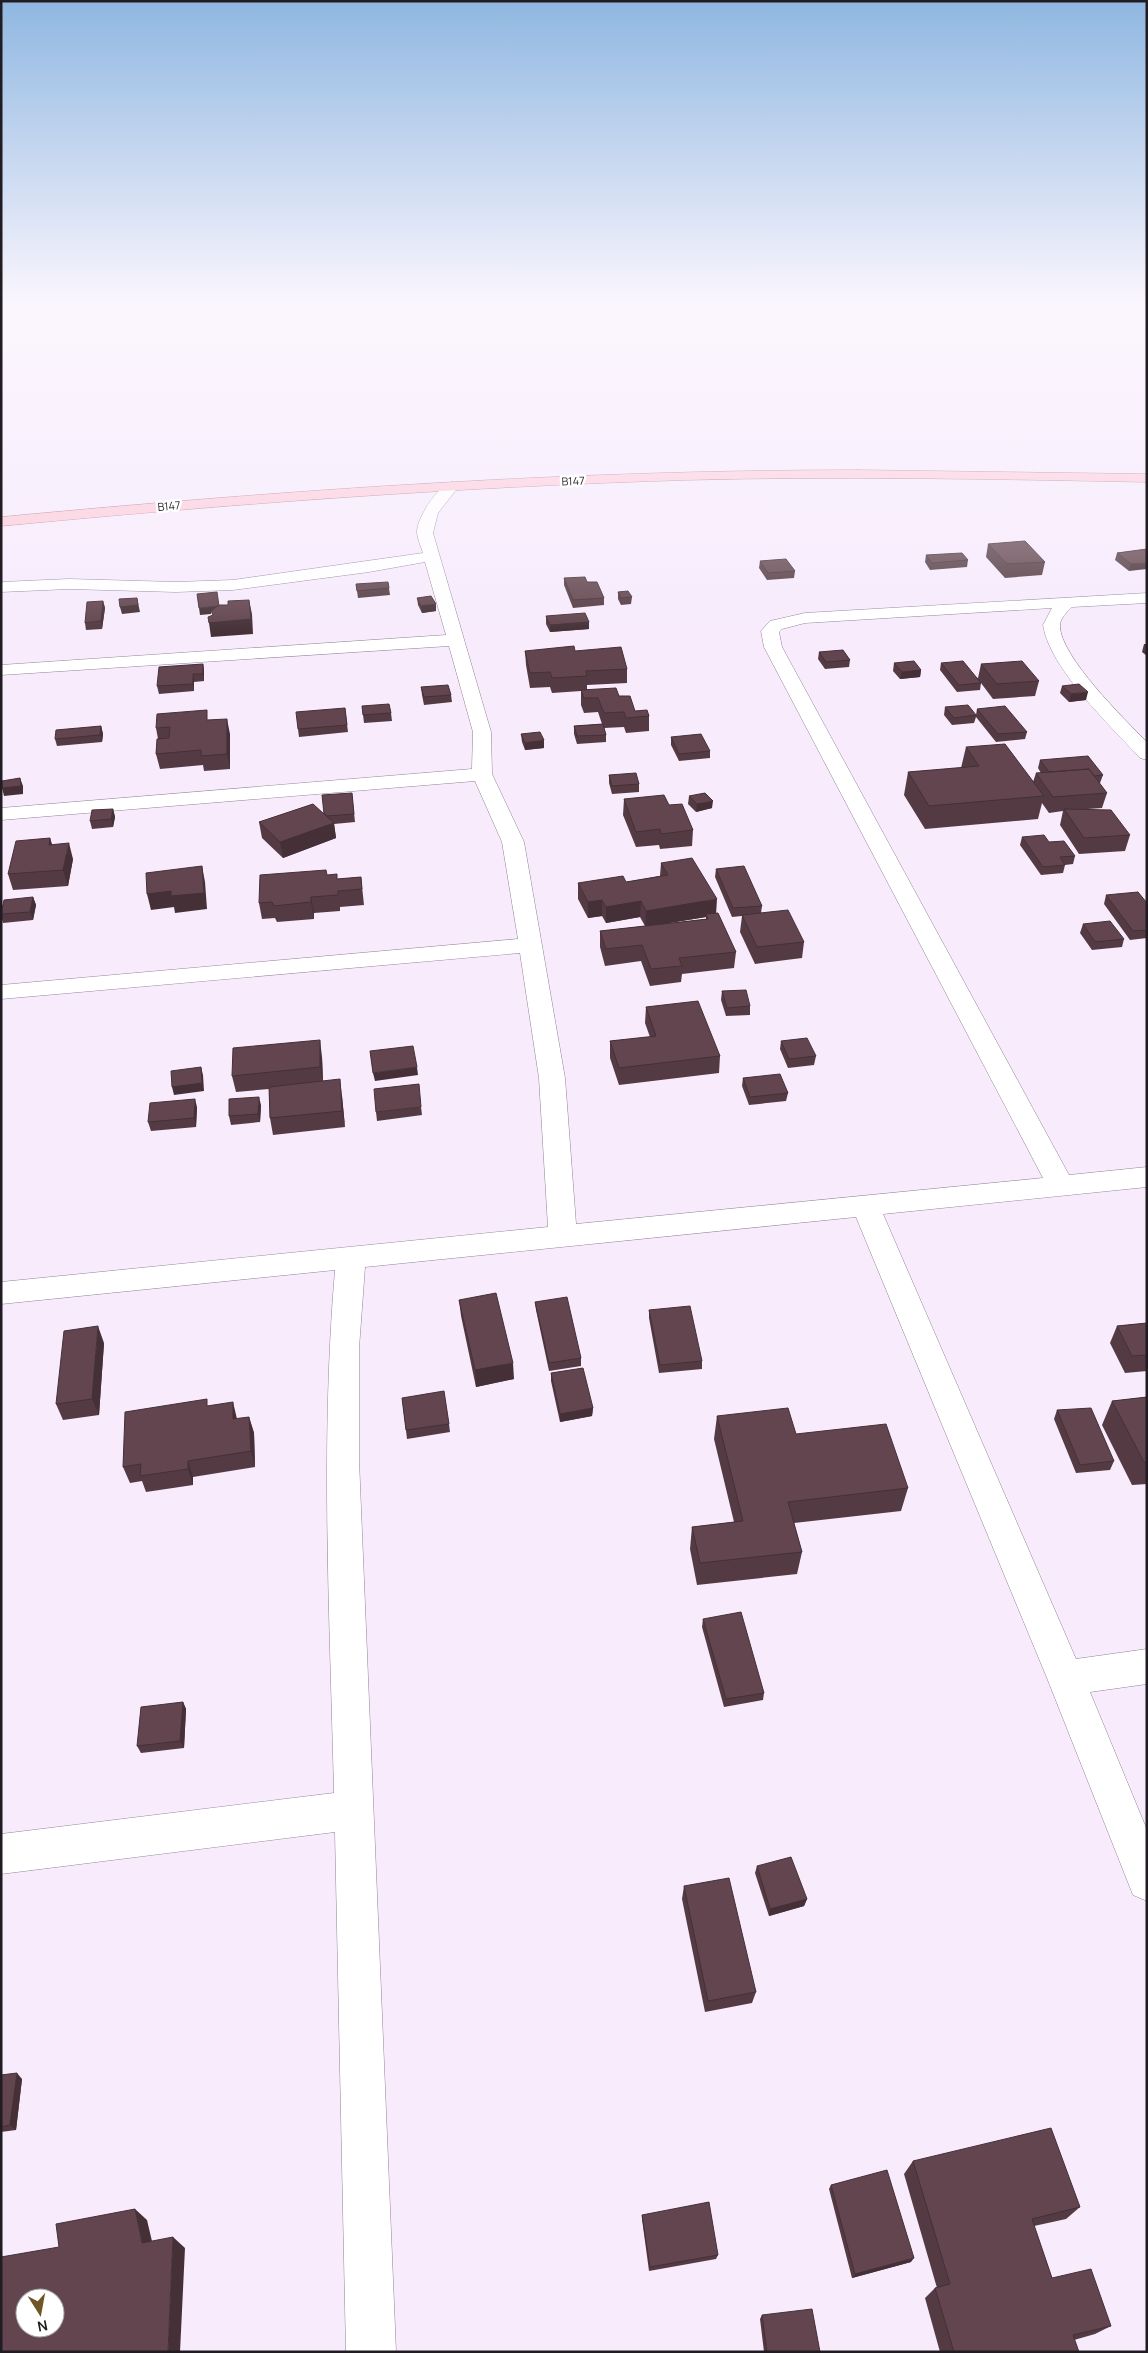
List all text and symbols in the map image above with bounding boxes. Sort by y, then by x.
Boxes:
street label: B147 [561,473,585,488]
street label: B147 [157,497,181,514]
north arrow [15,2288,65,2338]
text: N [36,2316,49,2337]

